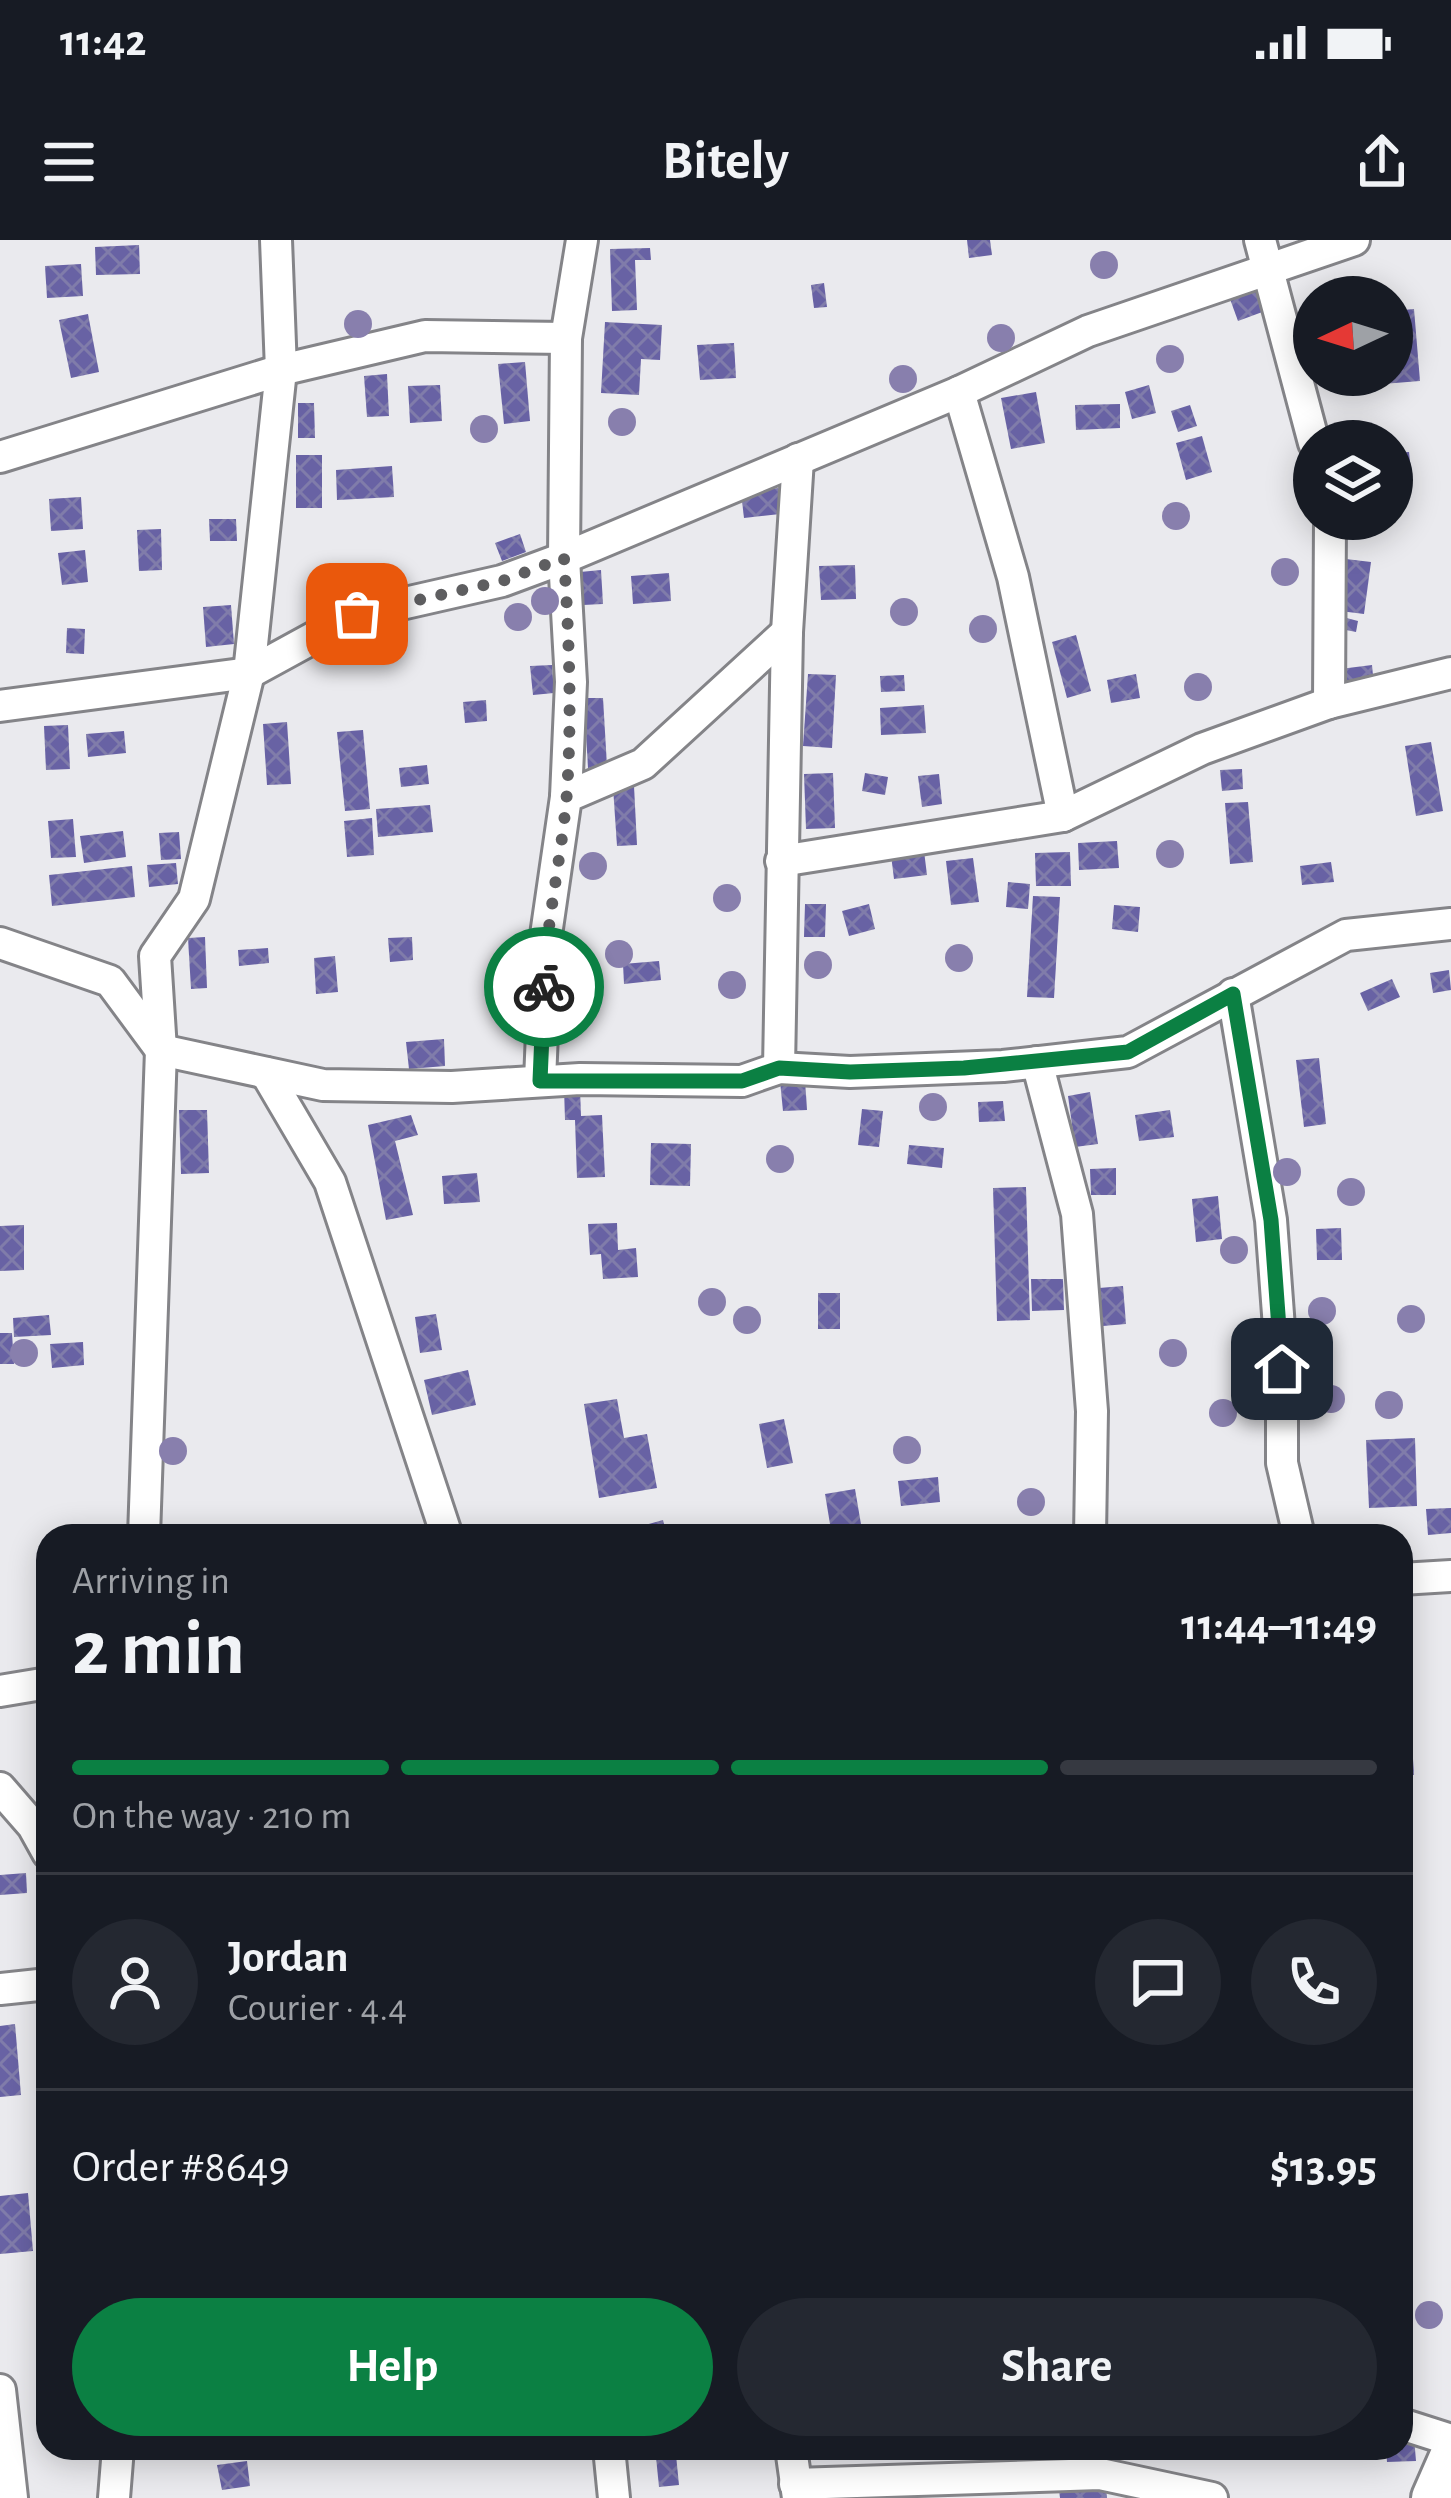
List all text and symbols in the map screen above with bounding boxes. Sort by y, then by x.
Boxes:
text: 11:42 [60,19,147,64]
icon: menu [36,129,102,195]
icon: share [1349,129,1415,195]
text: Bitely [662,135,789,189]
north arrow [1293,276,1413,396]
map controls [1293,276,1413,540]
button: layers [1293,420,1413,540]
pin [306,563,408,665]
icon: bag [324,581,390,647]
courier [484,927,604,1047]
icon: bike [511,954,577,1020]
pin [1231,1318,1333,1420]
icon: home [1249,1336,1315,1402]
text: Arriving in [72,1562,230,1601]
text: 11:44–11:49 [1181,1603,1377,1648]
text: 2 min [72,1611,245,1689]
text: On the way · 210 m [72,1797,351,1836]
button: person [72,1919,198,2045]
button: chat [1095,1919,1221,2045]
button: phone [1251,1919,1377,2045]
text: Jordan [228,1935,349,1980]
text: Courier · 4.4 [228,1989,407,2028]
text: Order #8649 [72,2145,290,2190]
text: $13.95 [1270,2145,1377,2190]
button: Help [72,2298,713,2436]
button: Share [737,2298,1377,2436]

